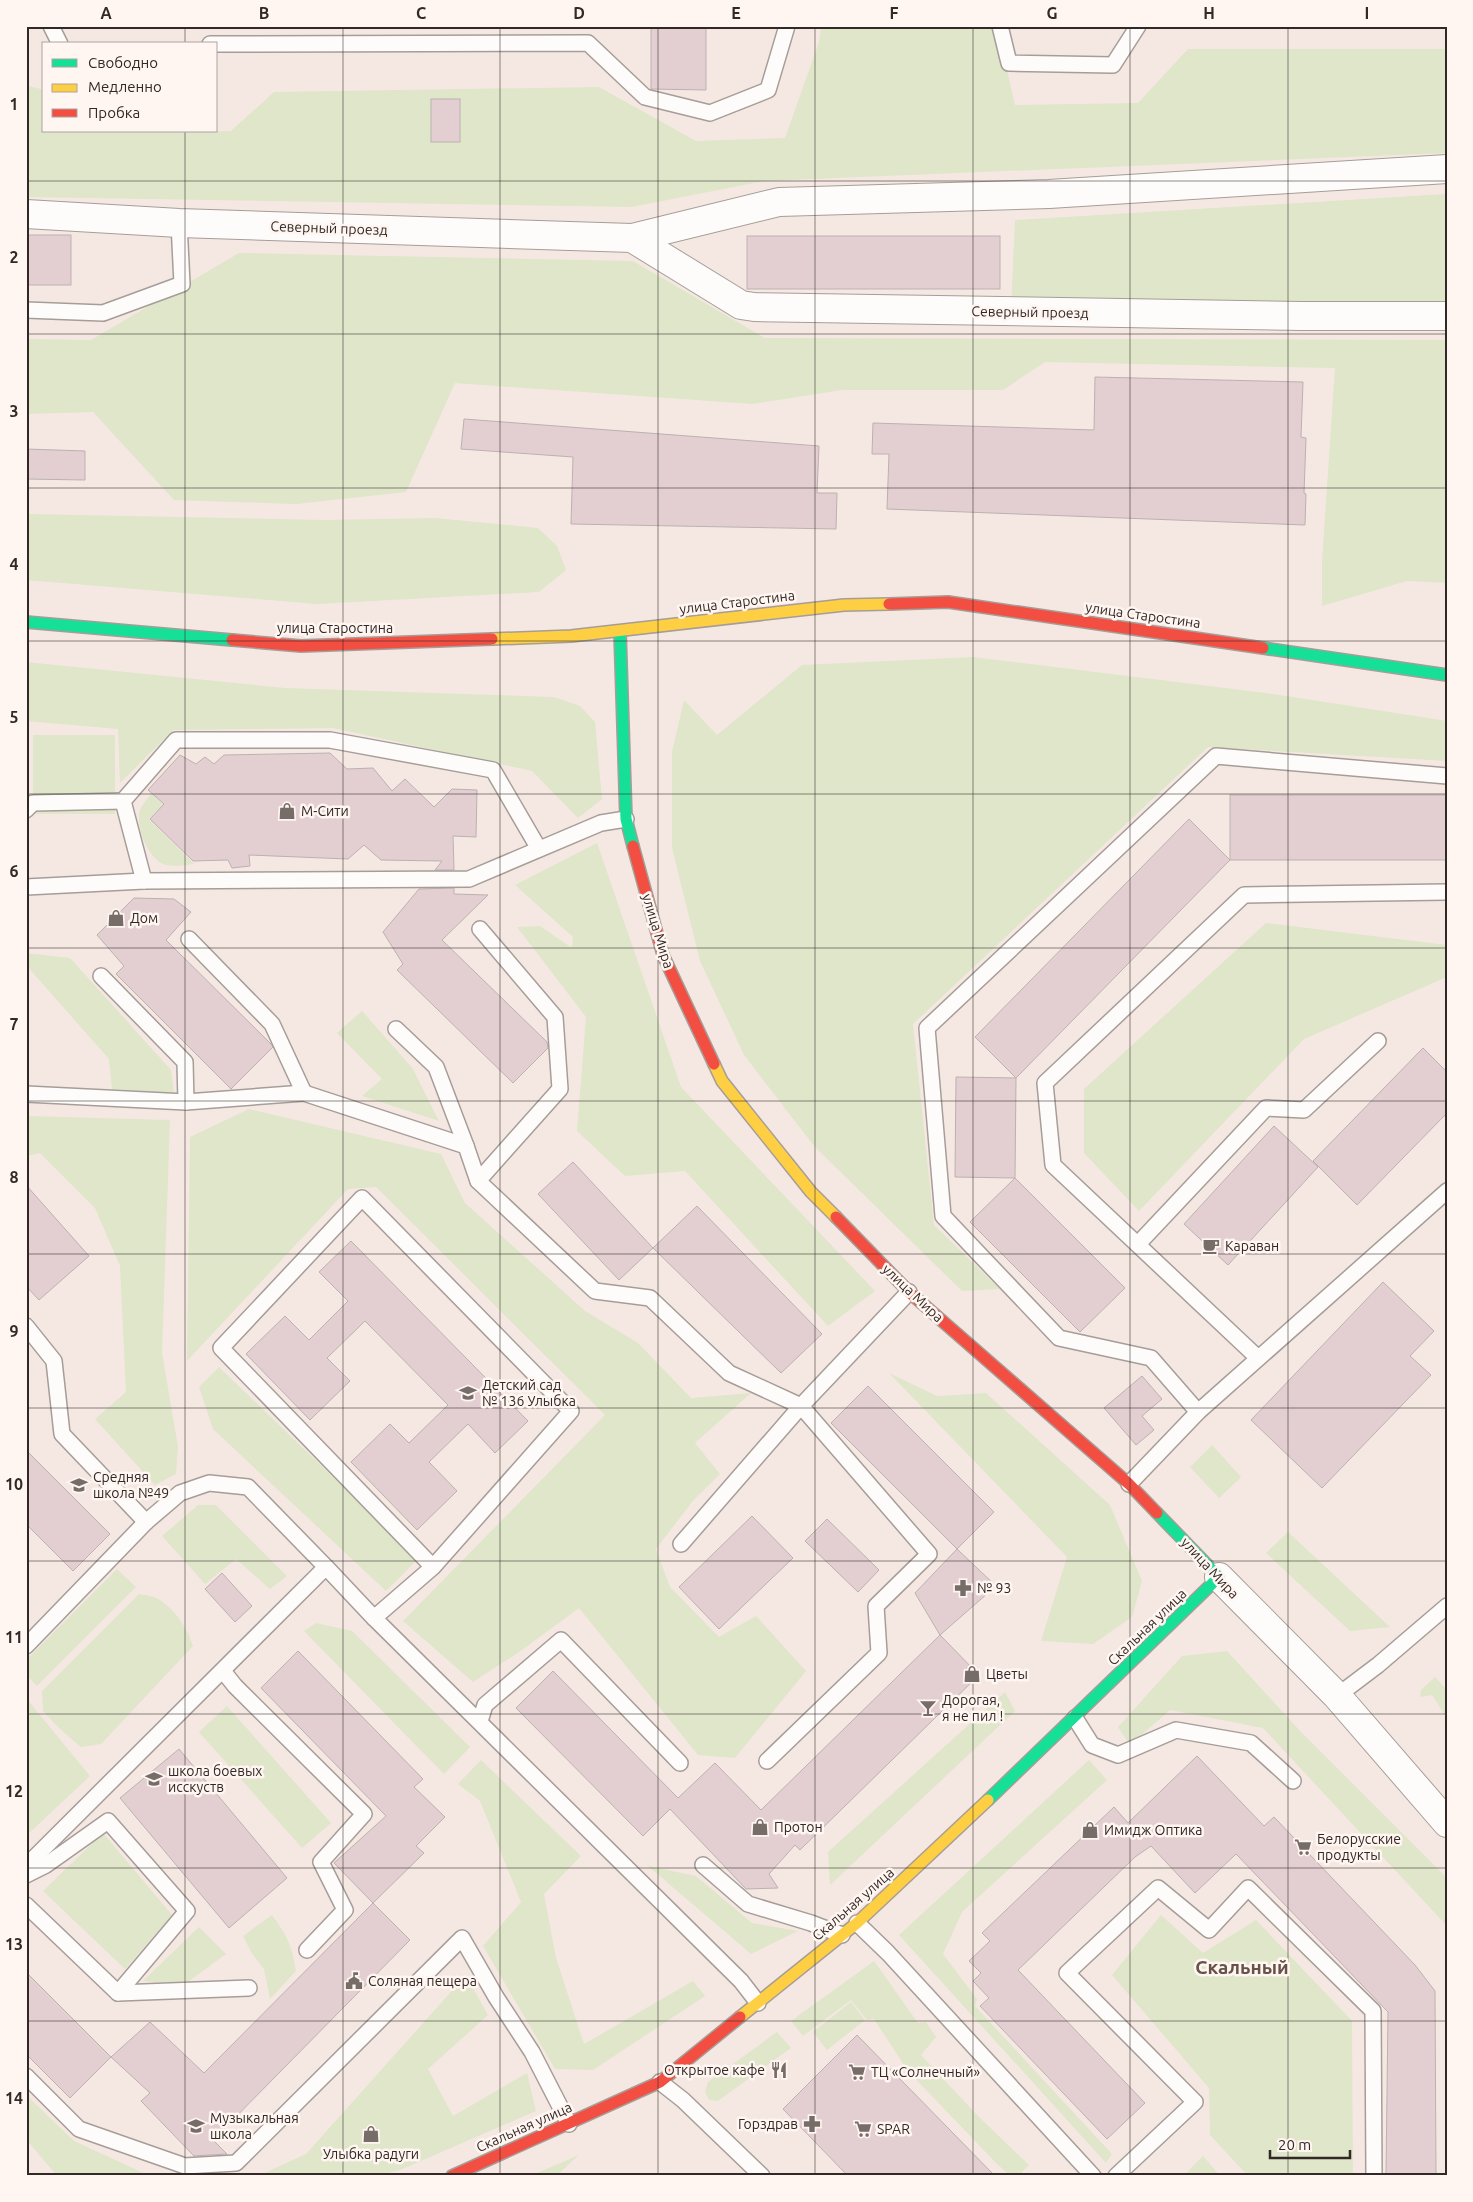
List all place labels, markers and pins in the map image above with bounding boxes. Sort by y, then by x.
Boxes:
shop icon: М-Сити [277,801,297,821]
place label: М-Сити [301,803,349,819]
shop icon: Дом [106,908,126,928]
place label: Дом [130,910,158,926]
cafe icon: Караван [1201,1236,1221,1256]
place label: Караван [1225,1238,1279,1254]
place label: Детский сад № 136 Улыбка [482,1377,576,1409]
school or university icon: Детский сад № 136 Улыбка [458,1383,478,1403]
place label: Средняя школа №49 [93,1469,169,1501]
school or university icon: Средняя школа №49 [69,1475,89,1495]
pharmacy icon: № 93 [953,1578,973,1598]
place label: № 93 [977,1580,1011,1596]
shop icon: Цветы [962,1664,982,1684]
place label: Цветы [986,1666,1028,1682]
place label: Дорогая, я не пил ! [942,1692,1003,1724]
bar icon: Дорогая, я не пил ! [918,1698,938,1718]
place label: школа боевых исскуств [168,1763,262,1795]
school or university icon: школа боевых исскуств [144,1769,164,1789]
shop icon: Протон [750,1817,770,1837]
place label: Протон [774,1819,823,1835]
shop icon: Имидж Оптика [1080,1820,1100,1840]
place label: Имидж Оптика [1104,1822,1202,1838]
place label: Белорусские продукты [1317,1831,1401,1863]
supermarket icon: Белорусские продукты [1293,1837,1313,1857]
public building icon: Соляная пещера [344,1971,364,1991]
place label: Соляная пещера [368,1973,477,1989]
restaurant icon: Открытое кафе [769,2060,789,2080]
place label: Открытое кафе [664,2062,765,2078]
supermarket icon: ТЦ «Солнечный» [847,2062,867,2082]
place label: ТЦ «Солнечный» [871,2064,980,2080]
place label: Музыкальная школа [210,2110,299,2142]
pharmacy icon: Горздрав [802,2114,822,2134]
school or university icon: Музыкальная школа [186,2116,206,2136]
place label: Горздрав [738,2116,798,2132]
supermarket icon: SPAR [853,2119,873,2139]
place label: SPAR [877,2121,910,2137]
shop icon: Улыбка радуги [361,2124,381,2144]
place label: Улыбка радуги [323,2146,419,2162]

